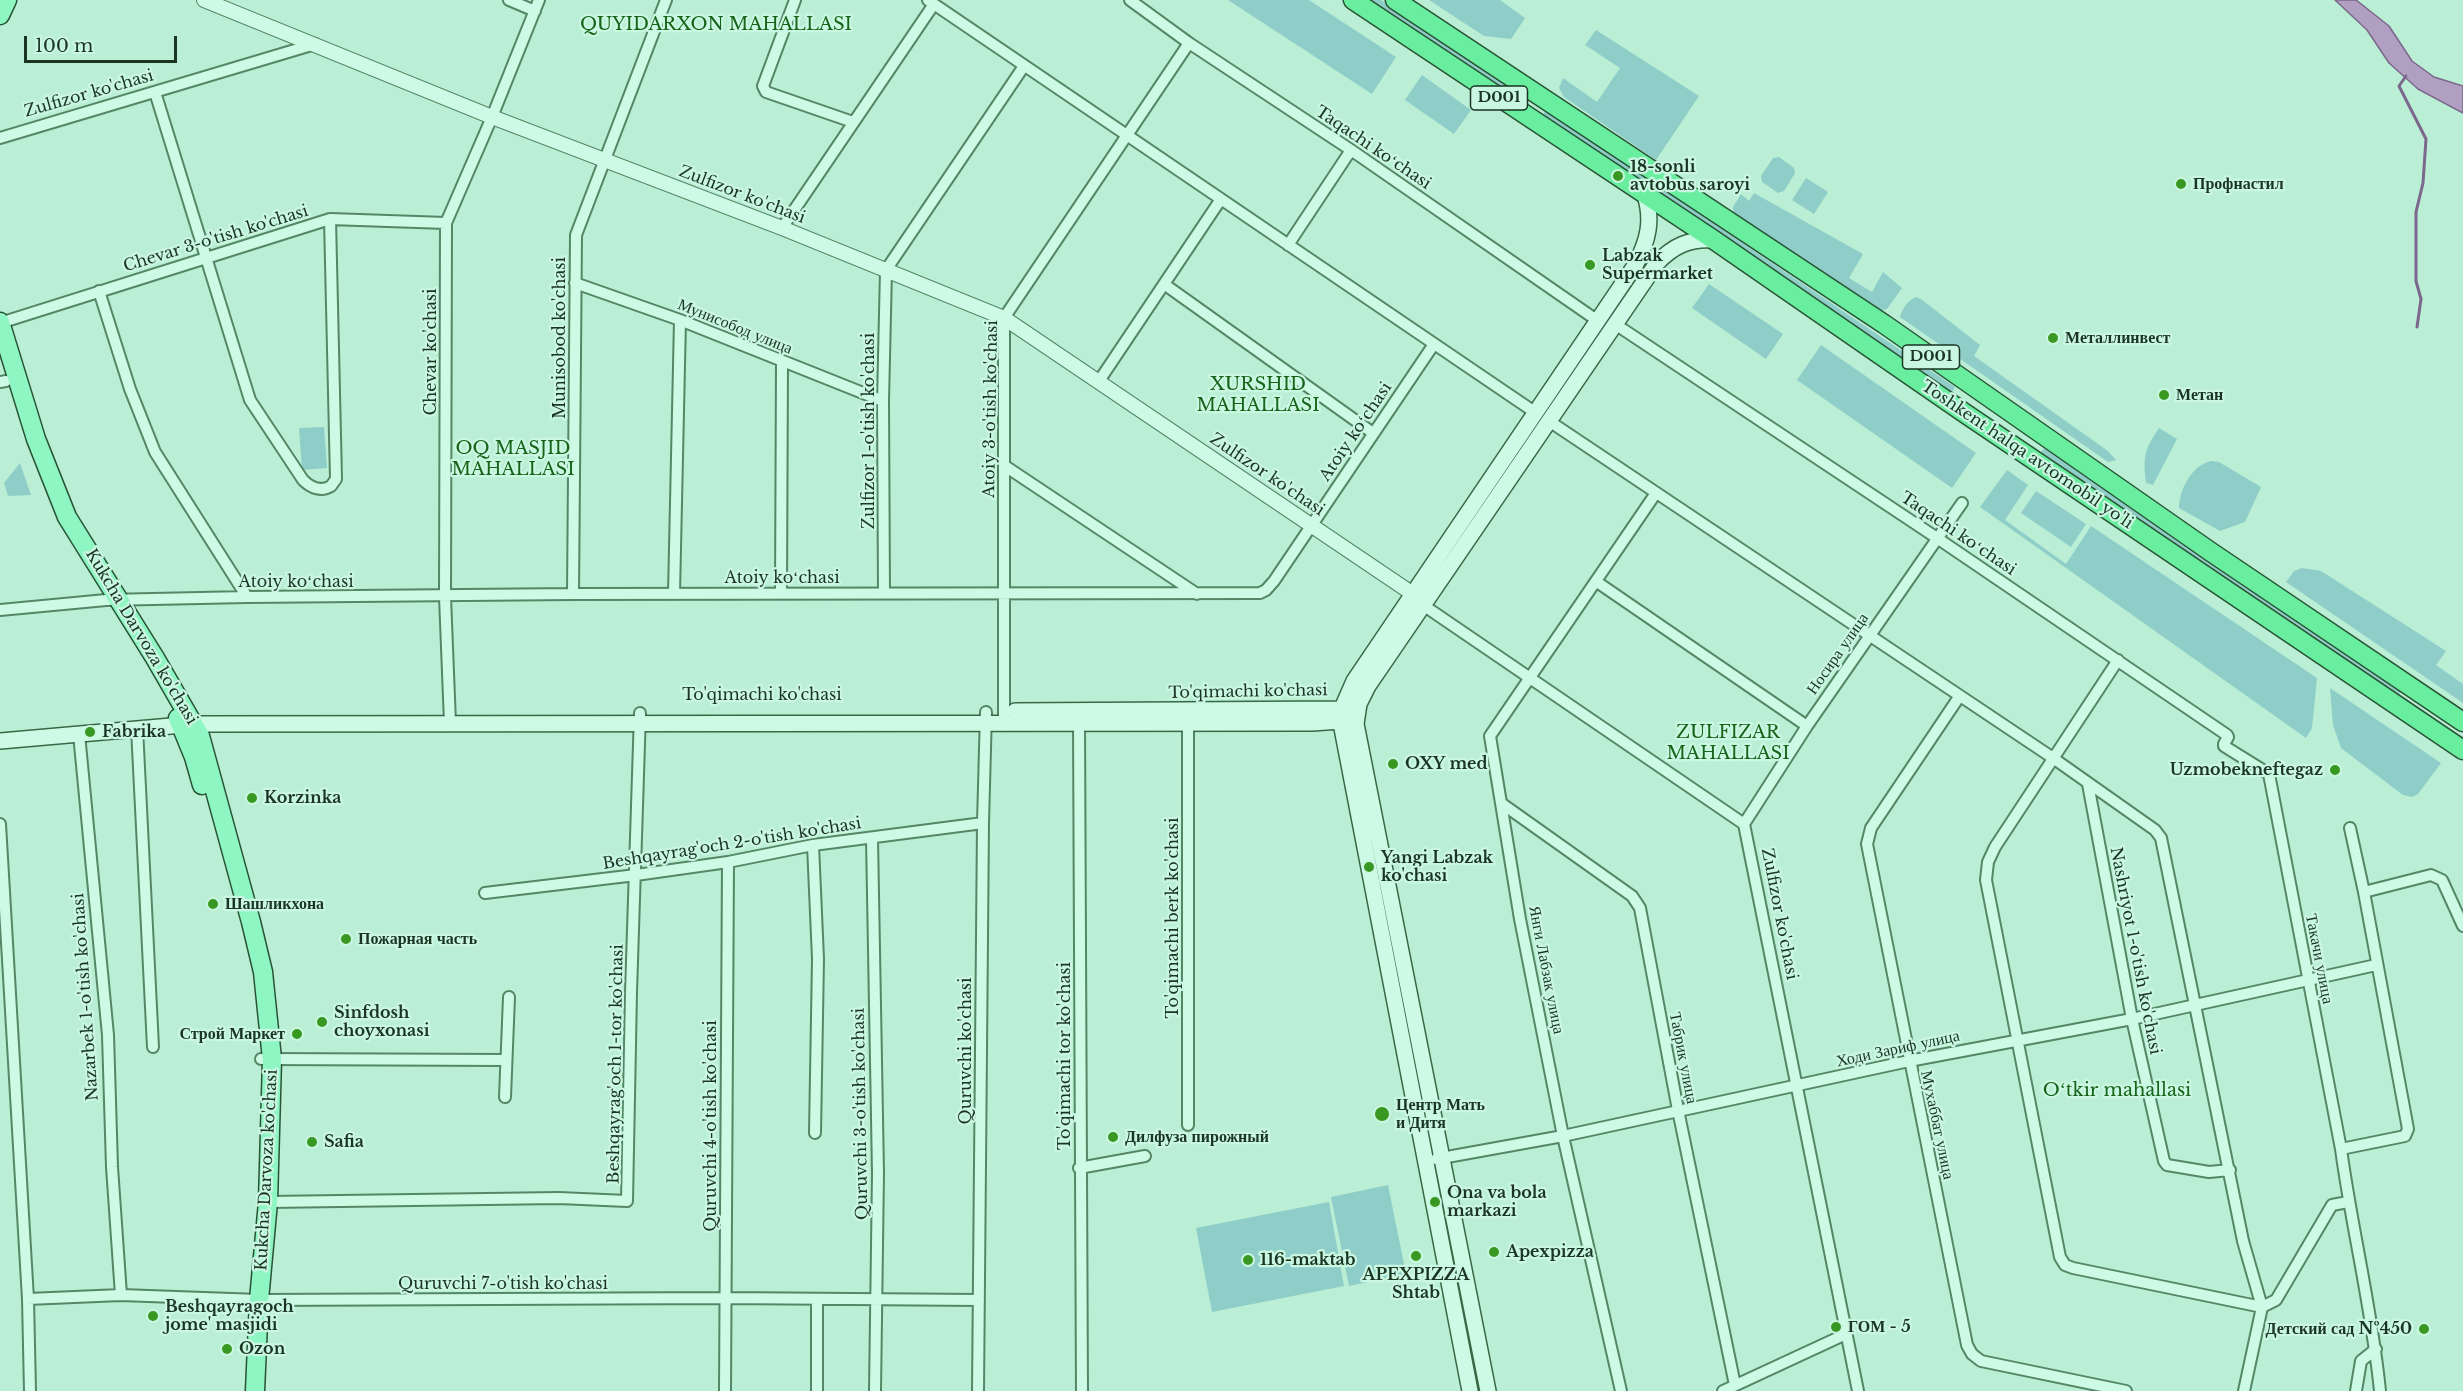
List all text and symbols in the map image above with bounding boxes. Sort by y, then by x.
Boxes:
district label: QUYIDARXON MAHALLASI [565,14,867,36]
scale bar [27,24,180,62]
text: 100 m [35,35,93,57]
street label: Zulfizor ko'chasi [22,66,156,122]
road number: D001 [1470,86,1528,110]
street label: Taqachi koʻchasi [1312,102,1434,194]
place label: 18-sonli avtobus saroyi [1630,157,1750,195]
street label: Zulfizor ko'chasi [676,162,808,228]
marker: 18-sonli avtobus saroyi [1611,169,1625,183]
place label: Профнастил [2193,174,2284,194]
marker: Профнастил [2174,177,2188,191]
street label: Chevar 3-o'tish ko'chasi [121,202,311,276]
place label: Labzak Supermarket [1602,246,1713,284]
street label: Munisobod ko'chasi [550,257,570,419]
marker: Labzak Supermarket [1583,258,1597,272]
street label: Chevar ko'chasi [421,288,441,416]
street label: Мунисобод улица [675,295,795,359]
street label: Atoiy 3-o'tish ko'chasi [980,320,1002,498]
place label: Металлинвест [2065,328,2170,348]
marker: Металлинвест [2046,331,2060,345]
street label: Zulfizor 1-o'tish ko'chasi [859,333,879,529]
road number: D001 [1902,345,1960,369]
district label: XURSHID MAHALLASI [1190,374,1326,416]
street label: Toshkent halqa avtomobil yo'li [1918,377,2136,533]
street label: Atoiy koʻchasi [1316,379,1396,485]
place label: Метан [2176,385,2223,405]
marker: Метан [2157,388,2171,402]
street label: Zulfizor ko'chasi [1206,430,1328,520]
district label: OQ MASJID MAHALLASI [445,438,581,480]
street label: Taqachi koʻchasi [1897,488,2019,580]
street label: Kukcha Darvoza ko'chasi [81,546,201,728]
street label: Atoiy koʻchasi [724,568,840,588]
street label: Atoiy koʻchasi [238,572,354,592]
street label: Носира улица [1803,610,1873,698]
street label: To'qimachi ko'chasi [1168,681,1328,703]
street label: To'qimachi ko'chasi [682,685,842,705]
place label: Fabrika [102,722,166,742]
district label: ZULFIZAR MAHALLASI [1660,722,1796,764]
marker: Fabrika [83,725,97,739]
place label: OXY med [1405,754,1488,774]
marker: OXY med [1386,757,1400,771]
place label: Uzmobekneftegaz [2170,760,2323,780]
marker: Uzmobekneftegaz [2328,763,2342,777]
place label: Korzinka [264,788,342,808]
marker: Korzinka [245,791,259,805]
street label: Beshqayrag'och 2-o'tish ko'chasi [601,814,863,874]
street label: To'qimachi berk ko'chasi [1163,817,1183,1019]
street label: Nashriyot 1-o'tish ko'chasi [2105,846,2165,1056]
street label: Zulfizor ko'chasi [1757,847,1801,981]
place label: Yangi Labzak ko'chasi [1381,848,1493,886]
marker: Yangi Labzak ko'chasi [1362,860,1376,874]
street label: Nazarbek 1-o'tish ko'chasi [69,892,103,1102]
place label: Шашликхона [225,894,324,914]
marker: Шашликхона [206,897,220,911]
street label: Янги Лабзак улица [1524,904,1568,1036]
street label: Такачи улица [2301,912,2337,1006]
place label: Пожарная часть [358,929,477,949]
marker: Пожарная часть [339,932,353,946]
street label: Beshqayrag'och 1-tor ko'chasi [604,944,628,1184]
street label: To'qimachi tor ko'chasi [1055,962,1075,1150]
street label: Quruvchi ko'chasi [956,978,976,1124]
place label: Sinfdosh choyxonasi [334,1003,430,1041]
street label: Quruvchi 3-o'tish ko'chasi [850,1008,872,1220]
street label: Табрик улица [1665,1010,1701,1106]
marker: Sinfdosh choyxonasi [315,1015,329,1029]
street label: Quruvchi 4-o'tish ko'chasi [701,1020,721,1232]
place label: Строй Маркет [179,1024,285,1044]
marker: Строй Маркет [290,1027,304,1041]
street label: Ходи Зариф улица [1835,1027,1961,1071]
street label: Kukcha Darvoza ko'chasi [252,1069,282,1271]
street label: Мухаббат улица [1916,1069,1958,1181]
district label: Oʻtkir mahallasi [2043,1080,2191,1102]
place label: Центр Мать и Дитя [1396,1095,1485,1133]
marker: Центр Мать и Дитя [1373,1105,1391,1123]
place label: Дилфуза пирожный [1125,1127,1269,1147]
marker: Дилфуза пирожный [1106,1130,1120,1144]
place label: Safia [324,1132,364,1152]
marker: Safia [305,1135,319,1149]
place label: Ona va bola markazi [1447,1183,1547,1221]
marker: Ona va bola markazi [1428,1195,1442,1209]
place label: Apexpizza [1506,1242,1594,1262]
marker: Apexpizza [1487,1245,1501,1259]
marker: APEXPIZZA Shtab [1409,1249,1423,1263]
place label: 116-maktab [1260,1250,1356,1270]
marker: 116-maktab [1241,1253,1255,1267]
place label: APEXPIZZA Shtab [1363,1265,1469,1303]
street label: Quruvchi 7-o'tish ko'chasi [398,1274,608,1294]
place label: Beshqayragoch jome' masjidi [165,1297,294,1335]
marker: Beshqayragoch jome' masjidi [146,1309,160,1323]
place label: ГОМ - 5 [1848,1317,1911,1337]
place label: Детский сад №450 [2266,1319,2412,1339]
marker: ГОМ - 5 [1829,1320,1843,1334]
marker: Детский сад №450 [2417,1322,2431,1336]
place label: Ozon [239,1339,285,1359]
marker: Ozon [220,1342,234,1356]

